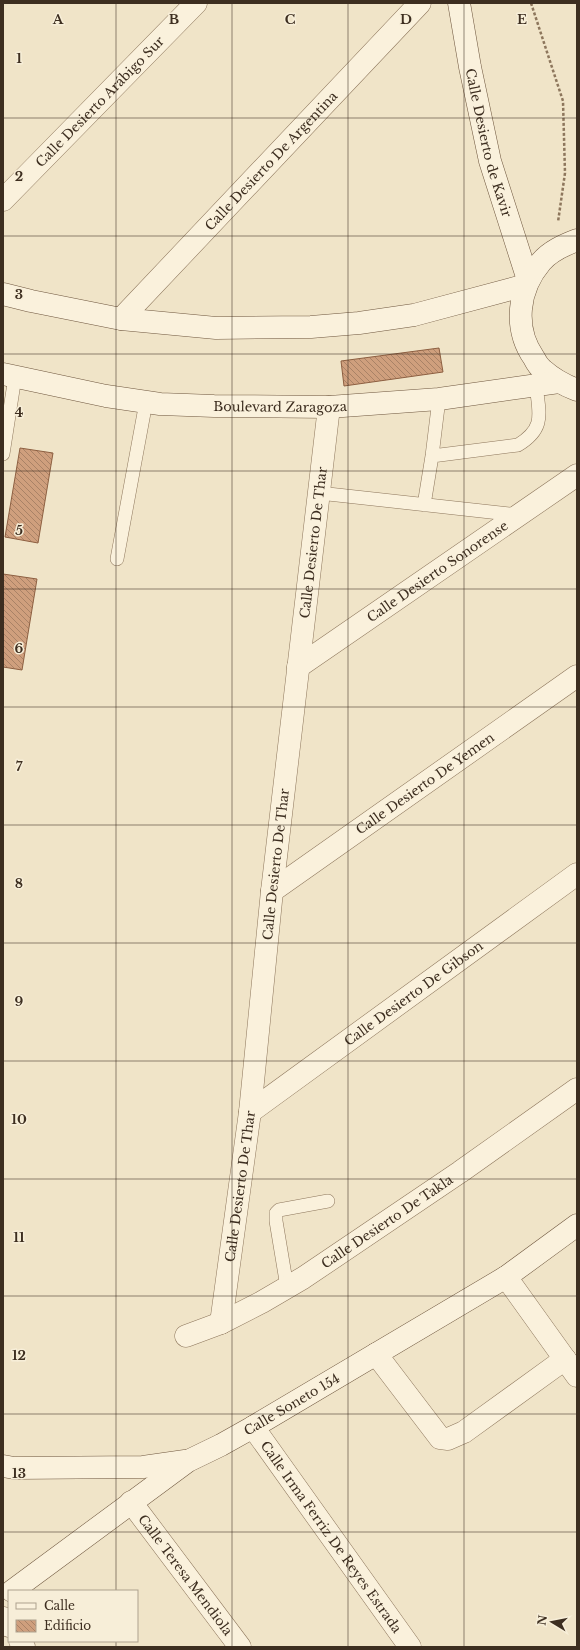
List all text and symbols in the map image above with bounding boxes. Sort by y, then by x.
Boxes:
text: A [52,11,64,28]
text: B [169,11,179,28]
text: C [285,11,296,28]
text: D [400,11,412,28]
text: E [517,11,527,28]
street label: Calle Desierto Arábigo Sur [32,32,168,170]
text: 1 [16,50,22,67]
street label: Calle Desierto de Kavir [462,67,516,220]
street label: Calle Desierto De Argentina [201,87,341,234]
text: 2 [15,168,23,185]
text: 3 [15,286,23,303]
street label: Boulevard Zaragoza [213,397,348,416]
text: 4 [15,404,24,421]
street label: Calle Desierto De Thar [296,465,330,619]
street label: Calle Desierto Sonorense [363,517,511,626]
text: 5 [15,522,23,539]
text: 6 [15,640,24,657]
street label: Calle Desierto De Yemen [352,729,497,838]
text: 7 [16,758,23,775]
street label: Calle Desierto De Thar [259,787,293,941]
text: 8 [15,875,23,892]
street label: Calle Desierto De Gibson [340,937,486,1049]
text: 9 [15,993,24,1010]
street label: Calle Desierto De Thar [221,1109,259,1263]
text: 10 [11,1111,27,1128]
street label: Calle Desierto De Takla [318,1170,457,1272]
text: 11 [13,1229,25,1246]
text: 12 [12,1347,26,1364]
street label: Calle Soneto 154 [241,1369,343,1439]
street label: Calle Irma Ferriz De Reyes Estrada [257,1438,406,1637]
text: 13 [12,1465,26,1482]
street label: Calle Teresa Mendiola [135,1511,237,1639]
legend [8,1590,138,1642]
text: Calle [44,1598,75,1613]
north arrow [532,1602,572,1642]
text: N [534,1613,550,1627]
text: Edificio [44,1618,91,1633]

